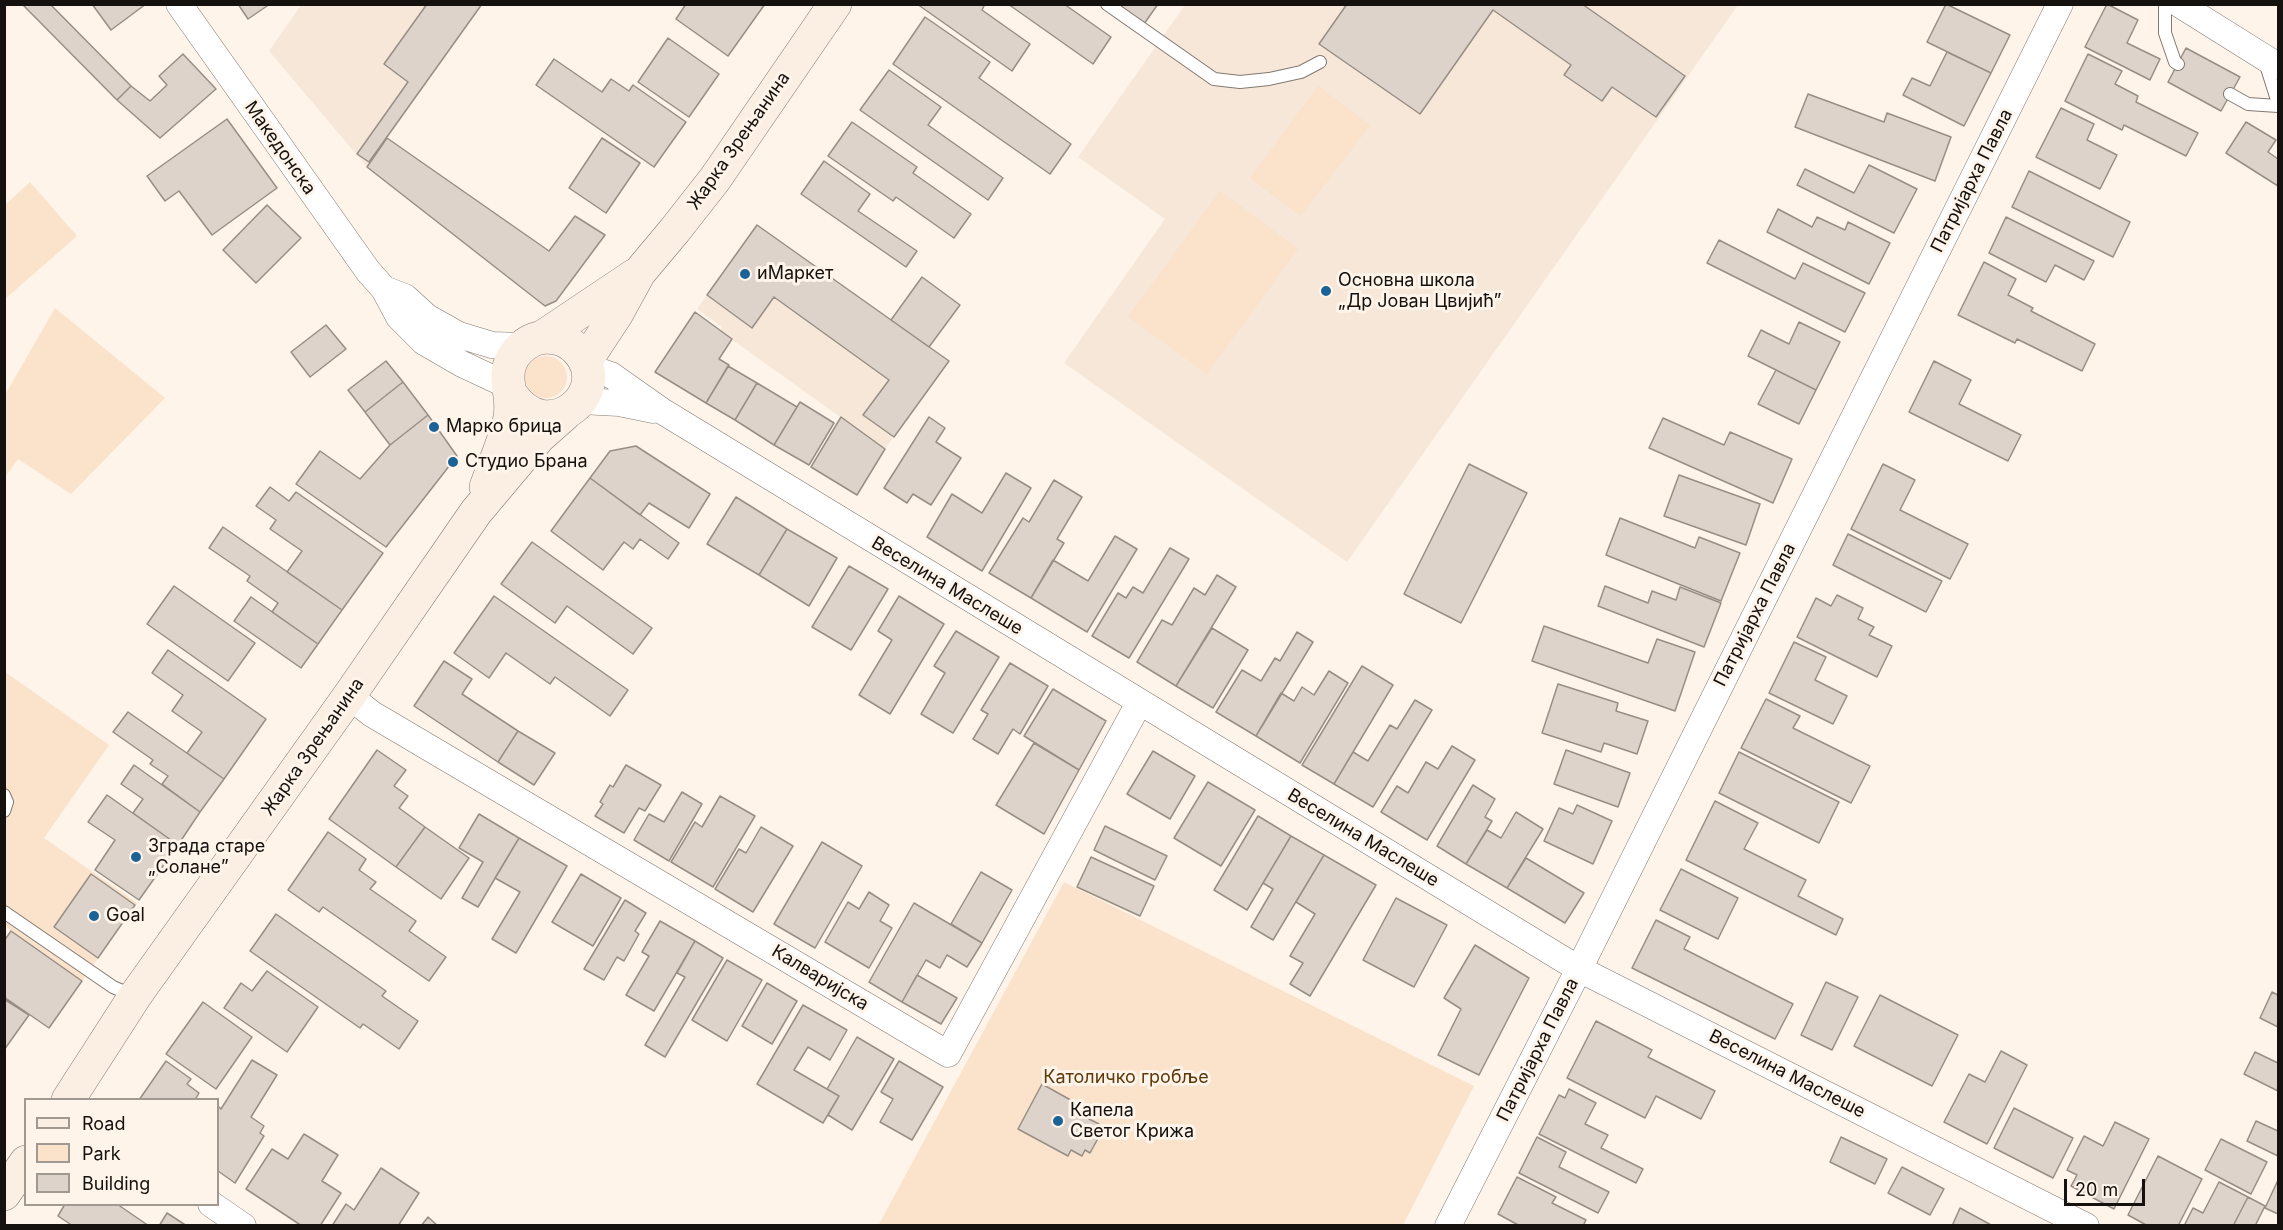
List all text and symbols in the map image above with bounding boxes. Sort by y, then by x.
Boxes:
street label: Жарка Зрењанина [683,68,795,214]
street label: Македонска [240,97,320,199]
street label: Патријарха Павла [1927,106,2017,256]
place label: иМаркет [757,263,833,285]
marker: иМаркет [738,267,752,281]
place label: Основна школа „Др Јован Цвијић” [1338,270,1501,312]
marker: Основна школа „Др Јован Цвијић” [1319,284,1333,298]
place label: Марко брица [446,416,562,438]
marker: Марко брица [427,420,441,434]
place label: Студио Брана [465,451,588,473]
marker: Студио Брана [446,455,460,469]
street label: Веселина Маслеше [867,532,1027,640]
street label: Патријарха Павла [1710,540,1800,690]
street label: Жарка Зрењанина [257,674,369,820]
street label: Веселина Маслеше [1283,784,1443,892]
place label: Зграда старе „Солане” [148,836,265,878]
marker: Зграда старе „Солане” [129,850,143,864]
place label: Goal [106,905,145,927]
marker: Goal [87,909,101,923]
street label: Калваријска [768,941,872,1015]
street label: Патријарха Павла [1493,975,1583,1125]
street label: Веселина Маслеше [1705,1025,1869,1123]
park label: Католичко гробље [1043,1067,1209,1089]
legend [24,1098,219,1206]
place label: Капела Светог Крижа [1070,1100,1194,1142]
text: Road [82,1113,125,1134]
marker: Капела Светог Крижа [1051,1114,1065,1128]
text: Park [82,1143,121,1164]
scale bar [2067,1167,2148,1205]
text: Building [82,1173,150,1194]
text: 20 m [2075,1179,2118,1200]

